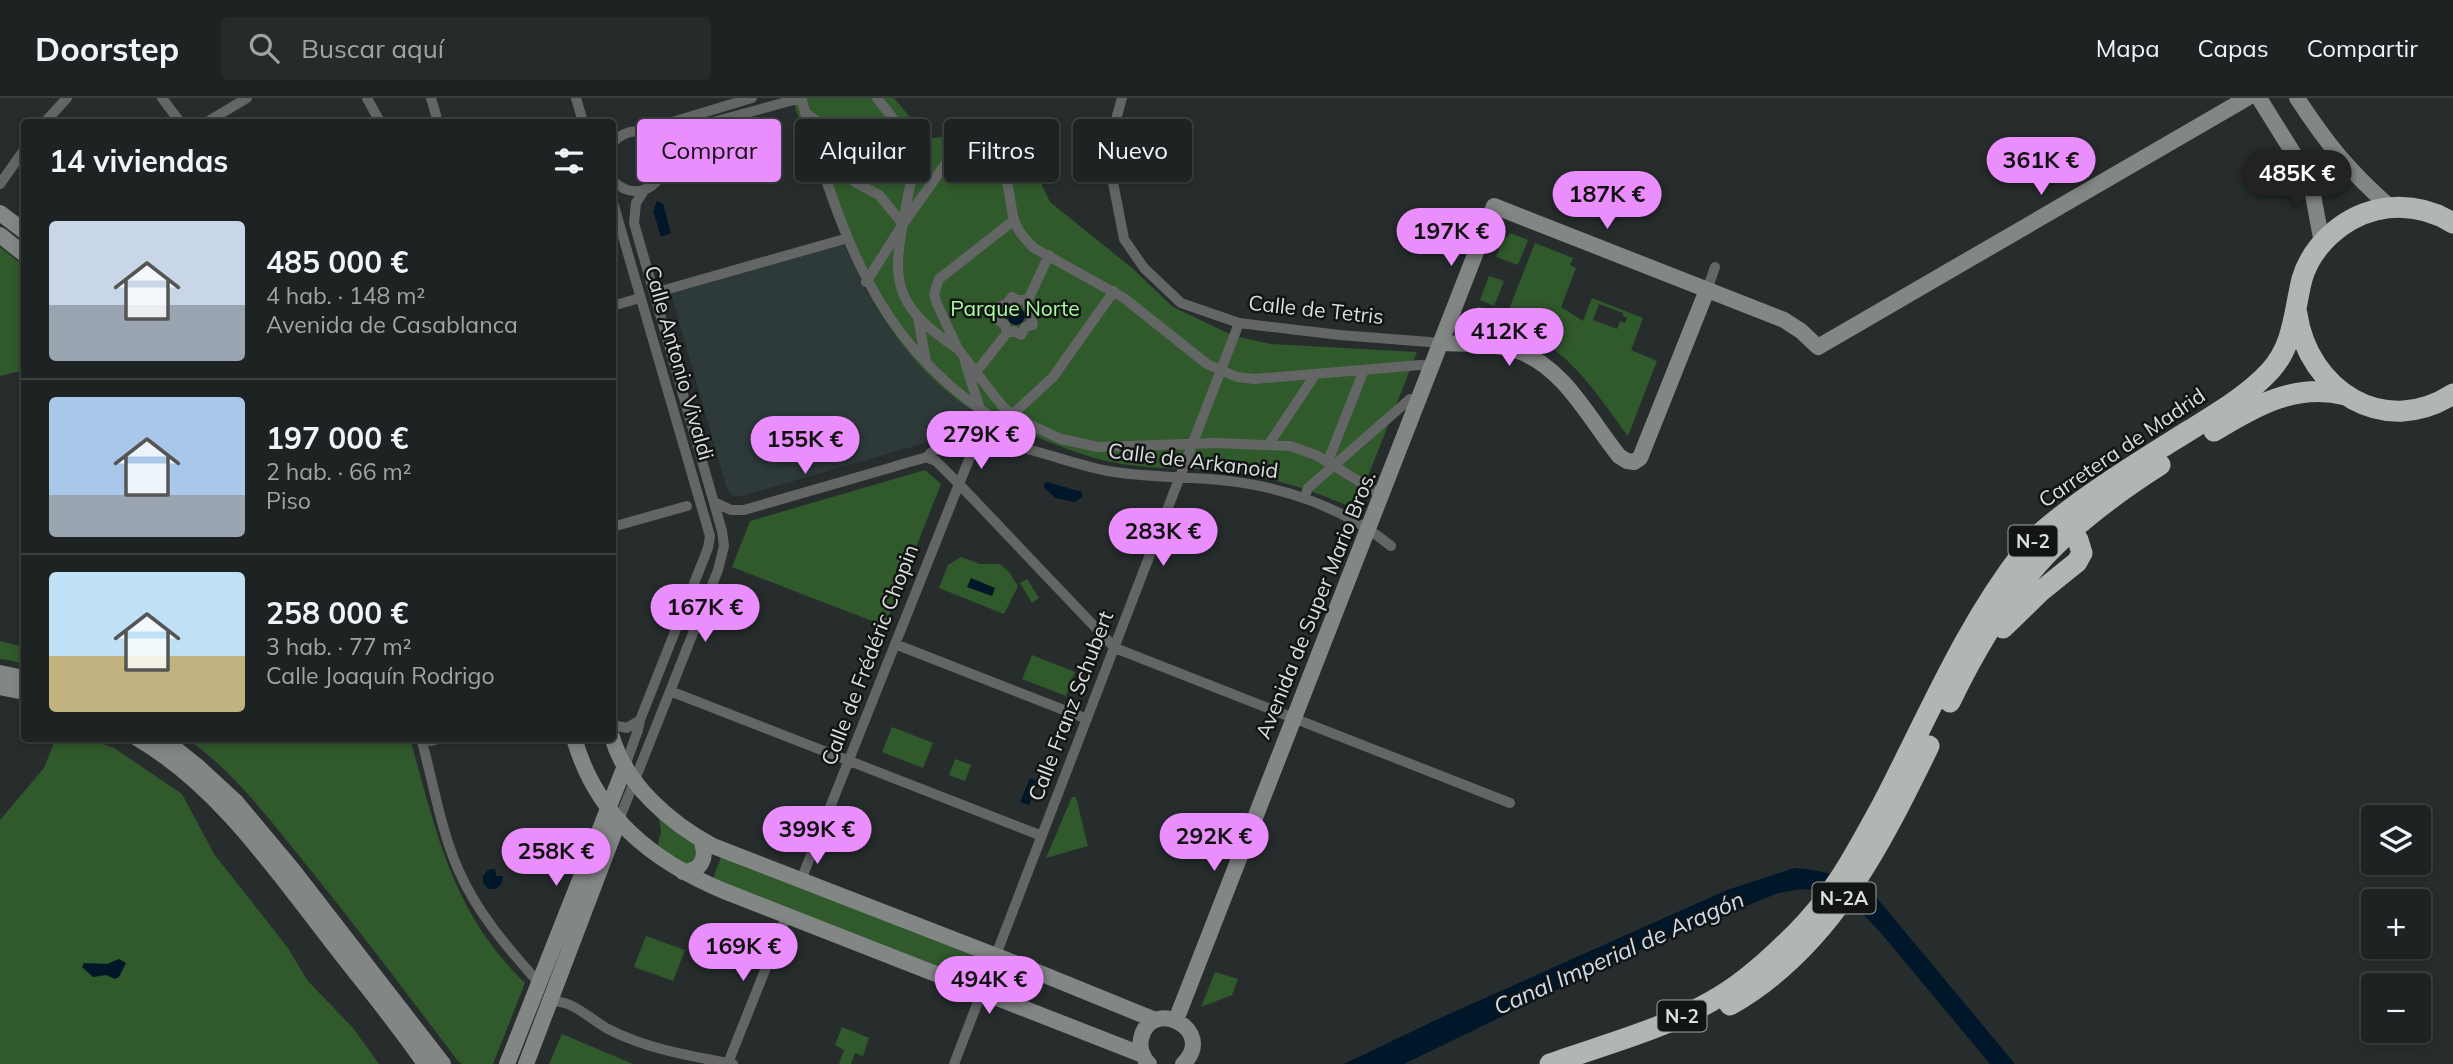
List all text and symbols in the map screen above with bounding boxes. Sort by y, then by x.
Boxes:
search box [221,17,711,80]
text: Doorstep [35,28,179,69]
icon: search [245,29,283,67]
text: Buscar aquí [301,32,444,65]
text: Mapa [2096,33,2160,63]
text: Capas [2198,33,2269,63]
text: Compartir [2307,33,2418,63]
chip: Comprar [637,119,781,182]
chip: Alquilar [795,119,930,182]
chip: Filtros [944,119,1059,182]
chip: Nuevo [1073,119,1192,182]
pin: 361K € [1984,138,2098,197]
text: 14 viviendas [49,142,228,180]
icon: filters [550,142,588,180]
text: 361K € [2003,145,2079,174]
pin: 485K € [2240,150,2354,210]
text: 485K € [2259,158,2335,187]
pin: 187K € [1550,172,1664,231]
text: 187K € [1569,179,1645,208]
pin: 197K € [1394,208,1508,268]
text: 197K € [1413,216,1489,245]
text: 485 000 € [266,243,408,281]
icon: home [105,249,189,333]
street label: Calle Antonio Vivaldi [640,262,720,463]
text: 4 hab. · 148 m² [266,281,425,310]
street label: Calle de Tetris [1247,289,1385,329]
park label: Parque Norte [950,295,1080,321]
pin: 412K € [1452,308,1566,368]
text: Avenida de Casablanca [266,310,518,339]
text: 412K € [1471,316,1547,345]
street label: Carretera de Madrid [2033,382,2210,513]
pin: 279K € [924,412,1038,471]
pin: 155K € [748,416,862,476]
text: 197 000 € [266,419,408,457]
text: 279K € [943,419,1019,448]
text: 155K € [767,424,843,453]
icon: home [105,425,189,509]
street label: Calle de Arkanoid [1107,437,1280,483]
text: 2 hab. · 66 m² [266,457,411,486]
street label: Avenida de Super Mario Bros. [1249,467,1381,742]
text: Piso [266,486,311,515]
pin: 283K € [1106,508,1220,568]
text: 283K € [1125,516,1201,545]
road number: N-2 [2008,526,2058,556]
street label: Calle de Frédéric Chopin [815,540,923,769]
pin: 167K € [648,584,762,644]
text: 167K € [667,592,743,621]
text: 258 000 € [266,594,408,632]
icon: home [105,600,189,684]
street label: Calle Franz Schubert [1022,607,1118,804]
text: 3 hab. · 77 m² [266,632,411,661]
text: Calle Joaquín Rodrigo [266,661,495,690]
map controls [2361,805,2431,1043]
button: layers [2361,805,2431,875]
pin: 399K € [760,806,874,866]
text: 399K € [779,814,855,843]
pin: 292K € [1157,814,1271,873]
text: 292K € [1176,821,1252,850]
pin: 258K € [499,828,613,888]
text: 258K € [518,836,594,865]
road number: N-2A [1812,883,1876,914]
water label: Canal Imperial de Aragón [1489,884,1749,1021]
button: + [2361,889,2431,959]
pin: 169K € [686,924,800,983]
text: 169K € [705,931,781,960]
pin: 494K € [932,956,1046,1016]
text: 494K € [951,964,1027,993]
button: − [2361,973,2431,1043]
road number: N-2 [1658,1000,1706,1032]

